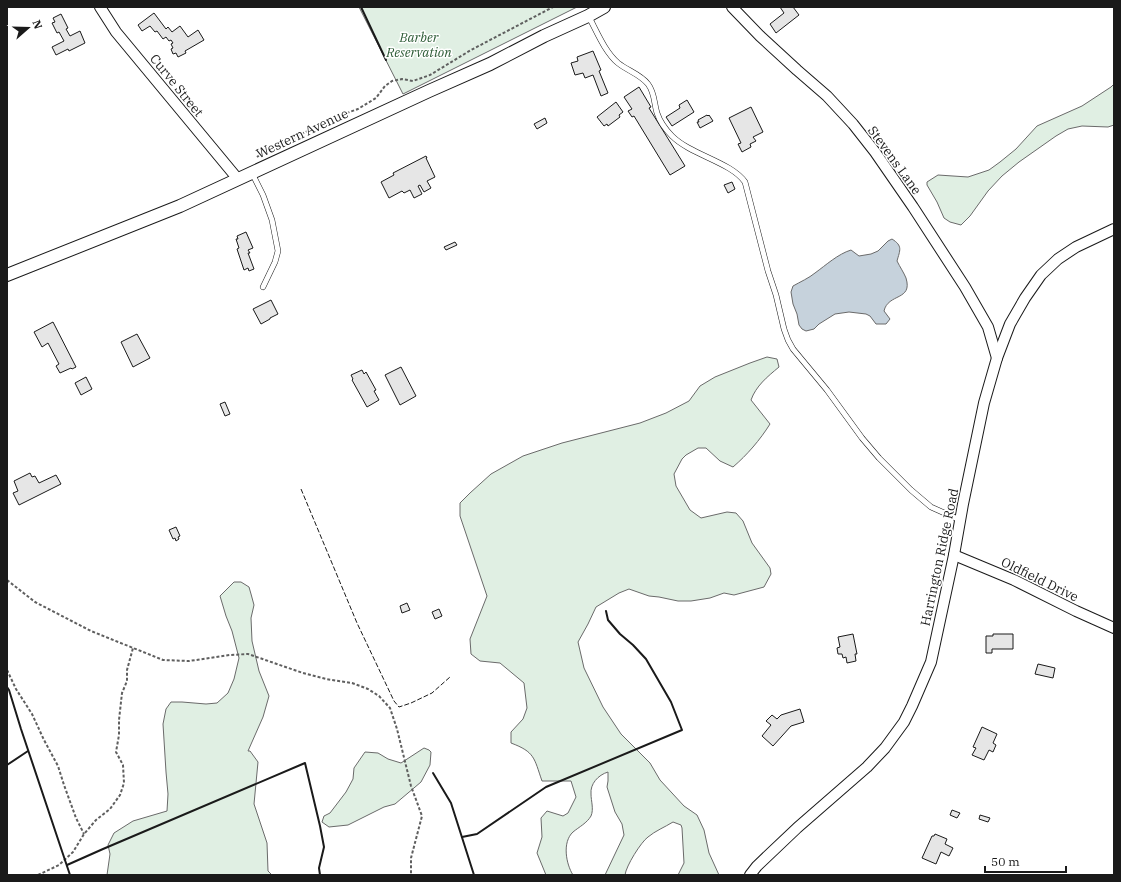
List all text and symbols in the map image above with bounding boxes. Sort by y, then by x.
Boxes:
north arrow [8,8,48,48]
text: N [29,18,46,31]
park label: Barber Reservation [385,29,452,61]
street label: Curve Street [146,50,207,120]
street label: Western Avenue [254,105,351,162]
street label: Stevens Lane [864,123,925,198]
street label: Harrington Ridge Road [917,487,962,627]
street label: Oldfield Drive [998,553,1081,605]
scale bar [985,848,1066,874]
text: 50 m [991,854,1020,869]

